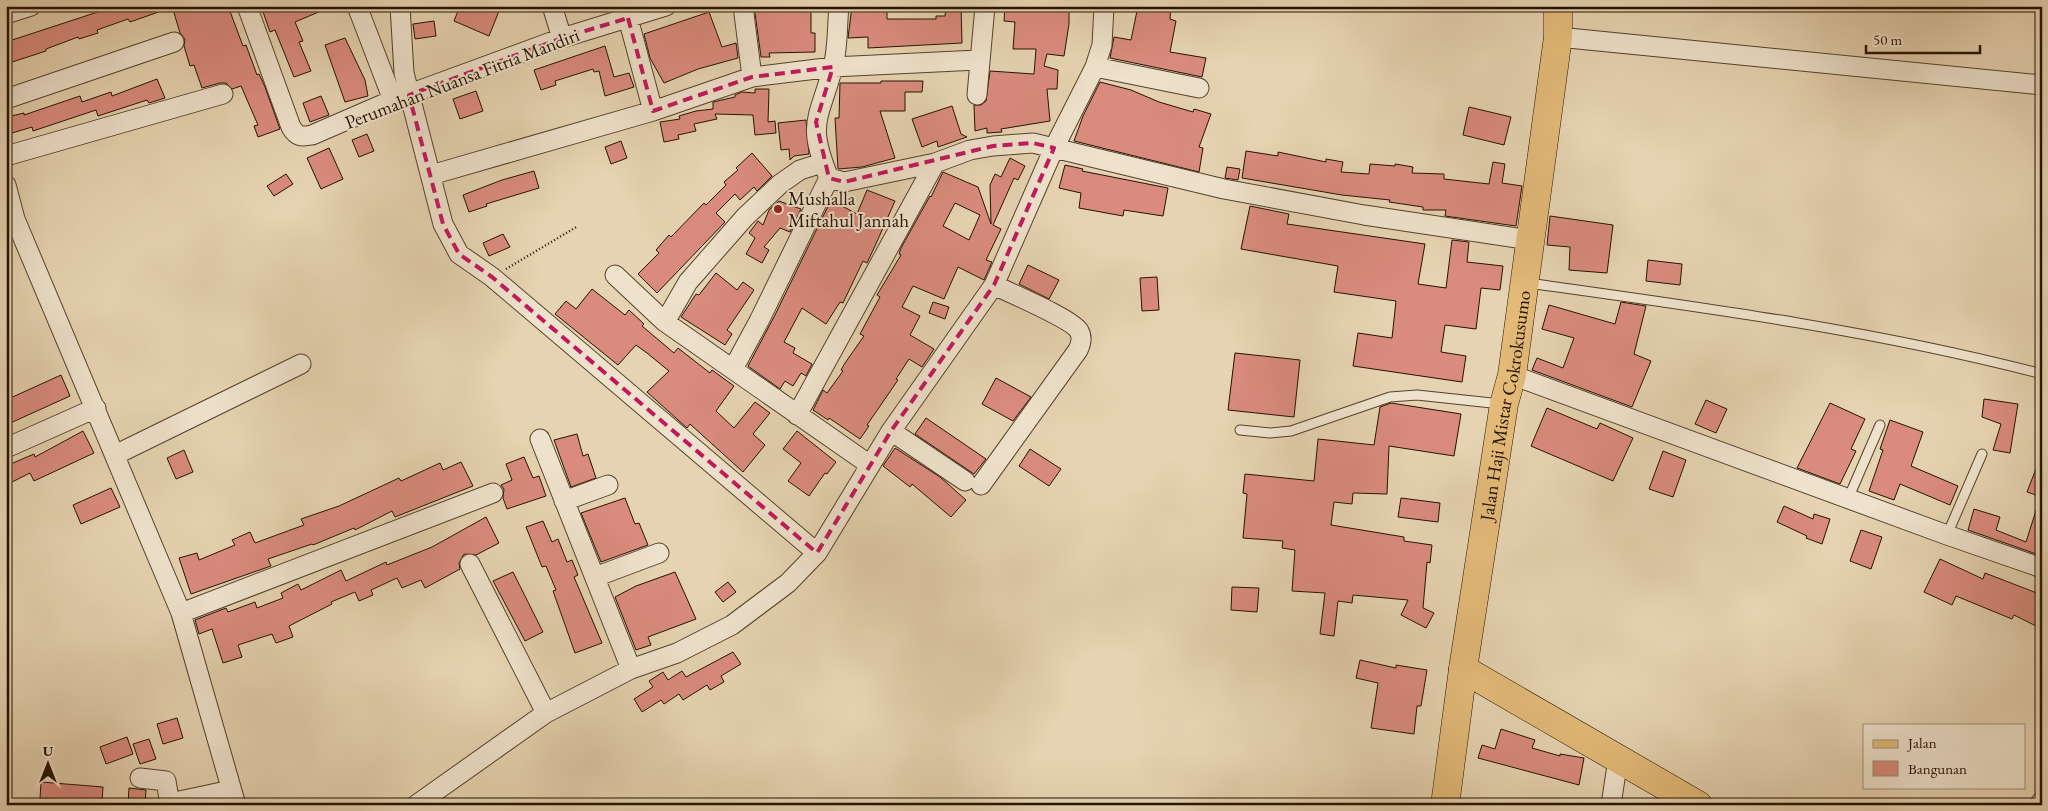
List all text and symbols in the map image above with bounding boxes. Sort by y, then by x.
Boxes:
street label: Perumahan Nuansa Fitria Mandiri [341,22,583,135]
scale bar [1866,22,1979,54]
text: 50 m [1873,30,1902,49]
place label: Mushalla Miftahul Jannah [788,186,909,233]
marker: Mushalla Miftahul Jannah [772,203,784,215]
street label: Jalan Haji Mistar Cokrokusumo [1474,289,1536,525]
legend [1863,724,2026,788]
text: Jalan [1906,733,1937,752]
north arrow [22,738,72,788]
text: U [43,742,54,760]
text: Bangunan [1908,759,1967,778]

